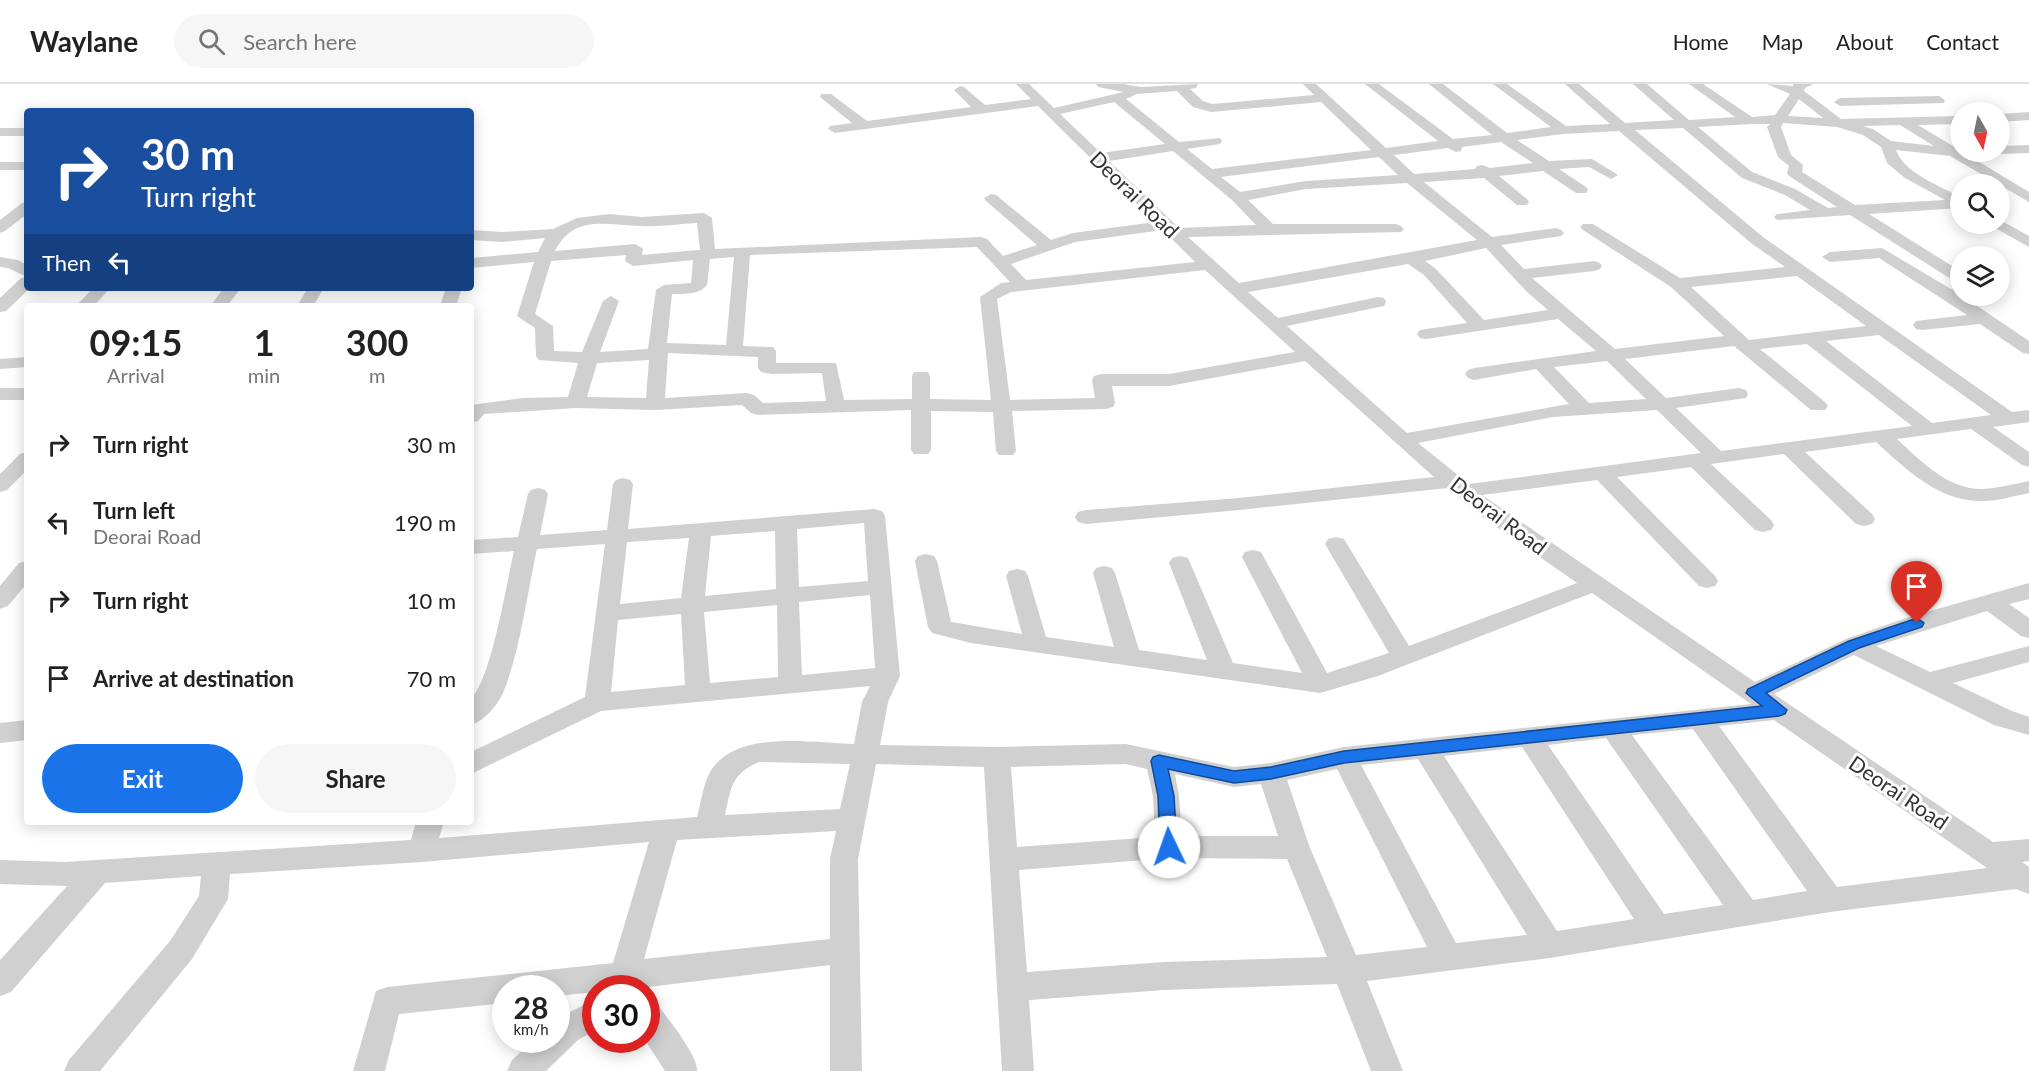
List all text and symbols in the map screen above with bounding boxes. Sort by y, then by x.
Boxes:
search box [174,14,594,68]
text: Waylane [30,24,138,58]
icon: search [195,25,228,58]
text: Search here [243,28,357,55]
text: Home [1673,29,1729,54]
text: Map [1762,29,1803,54]
text: About [1836,29,1893,54]
text: Contact [1926,29,1999,54]
north arrow [1950,102,2010,162]
map controls [1950,102,2010,306]
text: 30 m [141,129,235,179]
icon: right [42,132,120,210]
street label: Deorai Road [1085,146,1185,242]
button: search [1950,174,2010,234]
text: Turn right [141,180,256,213]
icon: left [103,246,136,279]
button: layers [1950,246,2010,306]
text: Then [42,249,91,276]
text: 09:15 [90,320,182,364]
text: 1 [254,320,275,364]
text: 300 [346,320,408,364]
text: Arrival [107,363,165,387]
text: min [248,363,280,387]
text: m [369,363,385,387]
icon: right [42,428,75,461]
text: Turn right [93,431,188,458]
text: 30 m [407,431,456,458]
street label: Deorai Road [1446,471,1552,559]
text: Turn left [93,497,175,524]
icon: left [42,506,75,539]
text: 190 m [394,509,456,536]
text: Deorai Road [93,524,201,548]
pin [1891,561,1942,623]
icon: arrive [1900,570,1933,603]
icon: right [42,584,75,617]
text: Turn right [93,587,188,614]
text: 10 m [407,587,456,614]
icon: arrive [42,662,75,695]
text: Arrive at destination [93,665,294,692]
text: 70 m [407,665,456,692]
button: Exit [42,744,243,813]
button: Share [255,744,456,813]
street label: Deorai Road [1845,750,1953,834]
position arrow [1137,815,1201,879]
speed limit sign: 30 [582,975,660,1053]
text: 28 [514,989,548,1025]
text: km/h [513,1020,549,1038]

